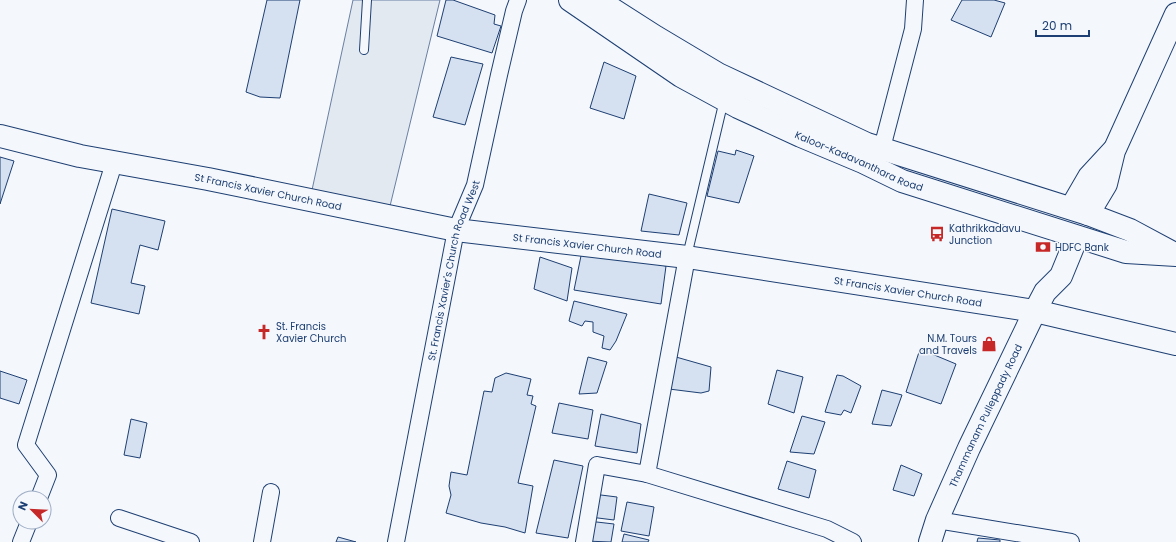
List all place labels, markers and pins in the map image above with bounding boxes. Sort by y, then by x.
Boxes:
place label: Kathrikkadavu Junction [949,221,1021,248]
bus stop icon: Kathrikkadavu Junction [928,225,946,243]
bank icon: HDFC Bank [1034,238,1052,256]
place label: HDFC Bank [1055,240,1110,255]
place label: St. Francis Xavier Church [276,319,346,346]
church icon: St. Francis Xavier Church [255,323,273,341]
place label: N.M. Tours and Travels [919,331,977,358]
shop icon: N.M. Tours and Travels [980,335,998,353]

